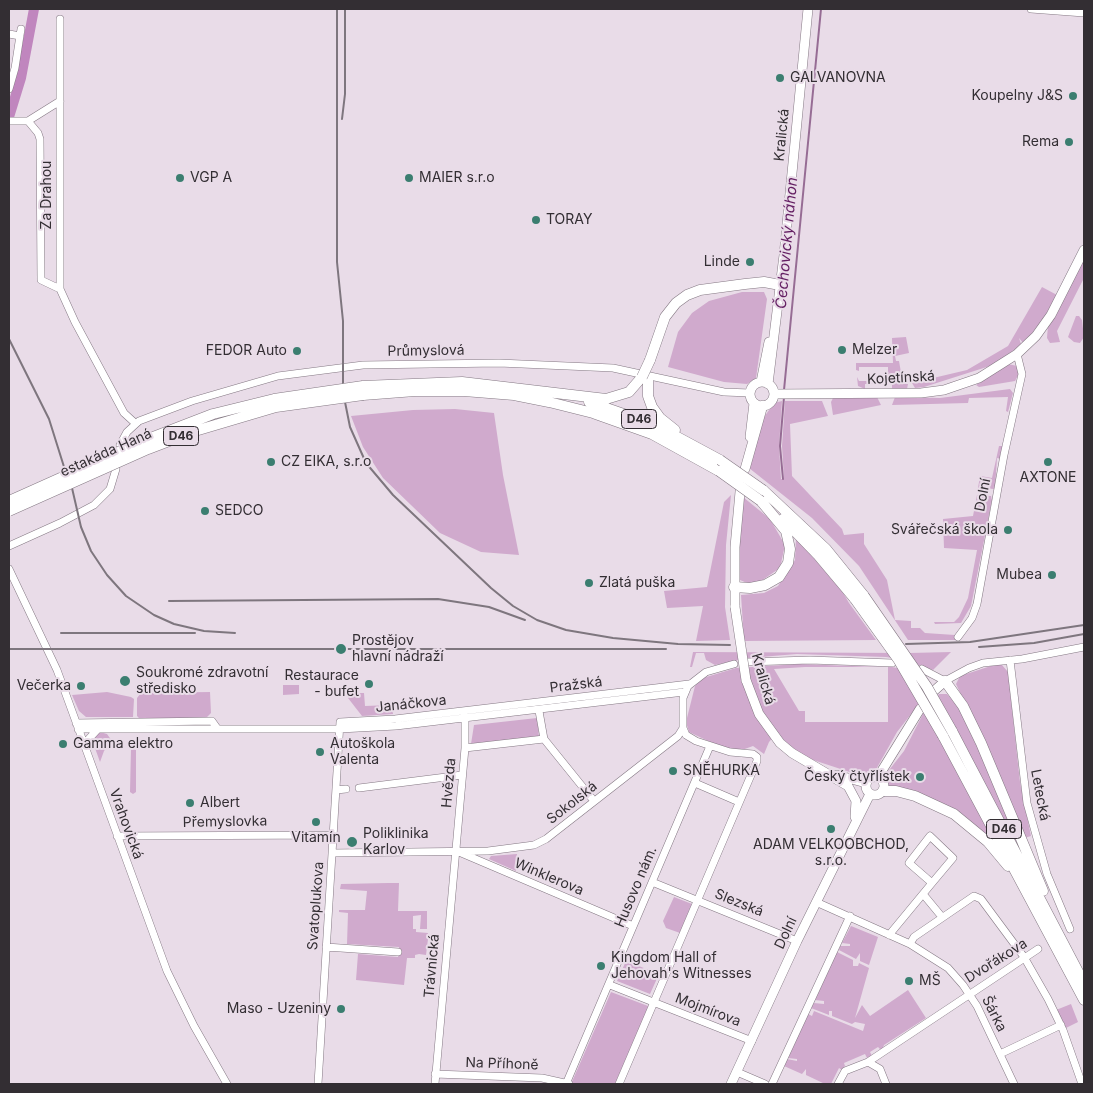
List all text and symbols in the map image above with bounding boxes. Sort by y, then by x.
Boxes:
place label: GALVANOVNA [790,70,886,86]
marker: GALVANOVNA [774,72,786,84]
place label: Koupelny J&S [971,88,1063,104]
marker: Koupelny J&S [1067,90,1079,102]
street label: Kralická [771,108,793,162]
place label: Rema [1022,134,1059,150]
marker: Rema [1063,136,1075,148]
street label: Za Drahou [39,161,55,229]
place label: VGP A [190,170,232,186]
place label: MAIER s.r.o [419,170,495,186]
marker: VGP A [174,172,186,184]
marker: MAIER s.r.o [403,172,415,184]
water label: Čechovický náhon [772,176,802,310]
place label: TORAY [546,212,592,228]
marker: TORAY [530,214,542,226]
place label: Linde [704,254,740,270]
marker: Linde [744,256,756,268]
street label: Průmyslová [387,342,465,360]
place label: Melzer [852,342,897,358]
place label: FEDOR Auto [206,343,287,359]
marker: Melzer [836,344,848,356]
marker: FEDOR Auto [291,345,303,357]
street label: Kojetínská [867,368,935,388]
road number: D46 [622,409,656,428]
street label: estakáda Haná [58,425,154,481]
road number: D46 [164,426,198,446]
place label: CZ EIKA, s.r.o [281,454,371,470]
marker: CZ EIKA, s.r.o [265,456,277,468]
marker: AXTONE [1042,456,1054,468]
place label: AXTONE [1020,470,1076,486]
street label: Dolní [972,477,994,513]
place label: SEDCO [215,503,263,519]
marker: SEDCO [199,505,211,517]
place label: Svářečská škola [891,522,998,538]
marker: Svářečská škola [1002,524,1014,536]
place label: Mubea [996,567,1042,583]
marker: Mubea [1046,569,1058,581]
place label: Zlatá puška [599,575,675,591]
marker: Zlatá puška [583,577,595,589]
place label: Prostějov hlavní nádraží [352,633,444,666]
marker: Prostějov hlavní nádraží [334,642,348,656]
street label: Kralická [748,651,778,707]
place label: Soukromé zdravotní středisko [136,665,268,698]
place label: Restaurace - bufet [285,668,359,700]
street label: Pražská [549,673,603,697]
marker: Soukromé zdravotní středisko [118,674,132,688]
place label: Večerka [17,678,71,694]
marker: Restaurace - bufet [363,678,375,690]
marker: Večerka [75,680,87,692]
street label: Janáčkova [375,692,447,716]
place label: Gamma elektro [73,736,173,752]
place label: Autoškola Valenta [330,736,395,769]
marker: Gamma elektro [57,738,69,750]
marker: Autoškola Valenta [314,746,326,758]
street label: Hvězda [438,757,460,809]
place label: SNĚHURKA [683,763,760,779]
marker: SNĚHURKA [667,765,679,777]
street label: Letecká [1027,768,1053,822]
place label: Český čtyřlístek [804,769,910,785]
marker: Český čtyřlístek [914,771,926,783]
street label: Sokolská [543,778,601,828]
street label: Vrahovická [105,786,147,862]
place label: Albert [200,795,240,811]
marker: Albert [184,797,196,809]
street label: Přemyslovka [183,813,267,831]
marker: Vitamín [310,816,322,828]
road number: D46 [986,820,1022,839]
marker: ADAM VELKOOBCHOD, s.r.o. [825,823,837,835]
place label: Poliklinika Karlov [363,826,429,859]
place label: Vitamín [291,830,341,846]
marker: Poliklinika Karlov [345,835,359,849]
place label: ADAM VELKOOBCHOD, s.r.o. [753,837,909,870]
street label: Husovo nám. [611,844,661,930]
street label: Winklerova [512,855,586,899]
street label: Svatoplukova [305,861,327,951]
street label: Slezská [712,886,766,920]
street label: Dolní [771,914,801,952]
street label: Trávnická [421,933,443,999]
street label: Dvořákova [962,935,1030,987]
place label: Kingdom Hall of Jehovah's Witnesses [611,950,752,982]
marker: Kingdom Hall of Jehovah's Witnesses [595,960,607,972]
place label: MŠ [919,973,941,989]
marker: MŠ [903,975,915,987]
street label: Mojmírova [673,990,743,1030]
street label: Šárka [978,993,1010,1035]
place label: Maso - Uzeniny [227,1001,331,1017]
marker: Maso - Uzeniny [335,1003,347,1015]
street label: Na Příhoně [465,1054,539,1074]

